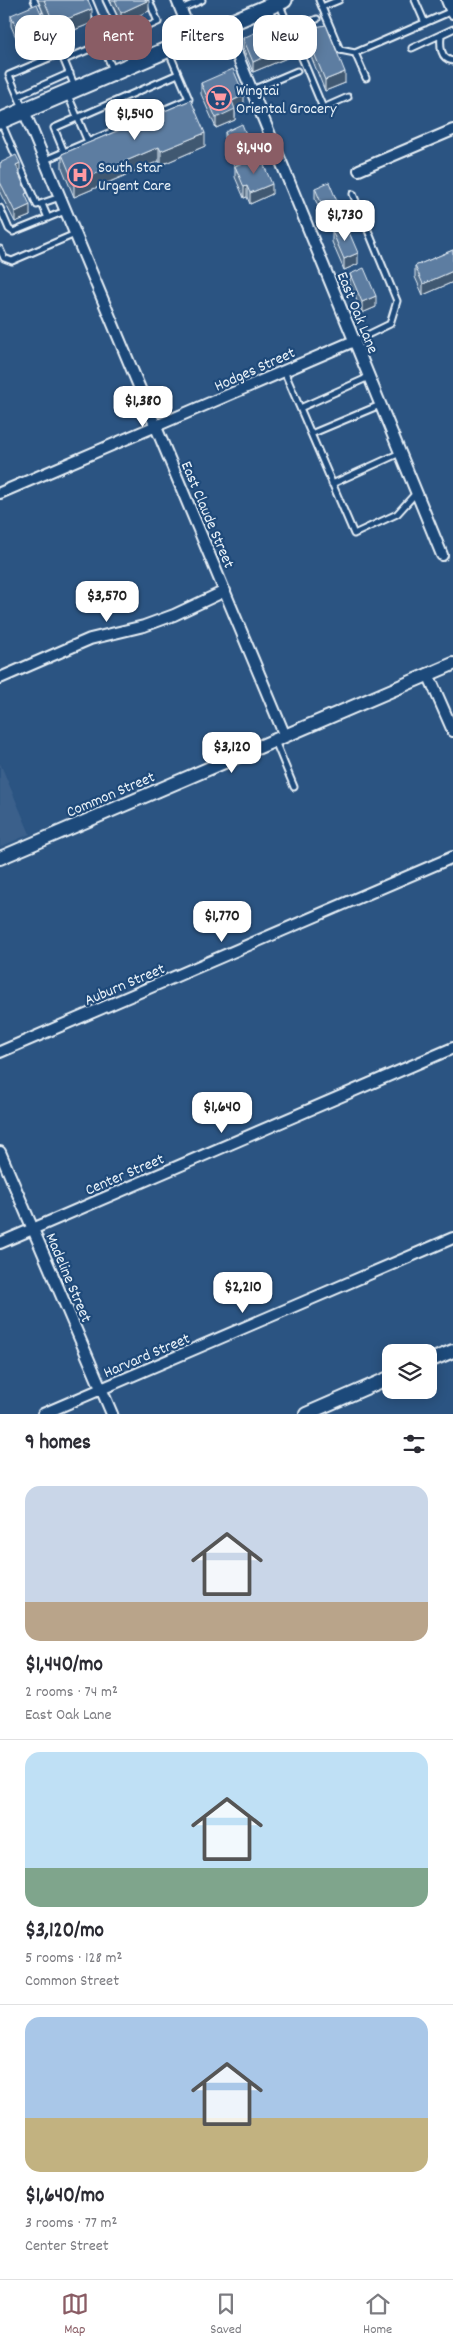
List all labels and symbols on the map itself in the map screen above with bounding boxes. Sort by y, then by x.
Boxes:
place label: Wingtai Oriental Grocery [236,80,337,121]
supermarket icon: Wingtai Oriental Grocery [206,85,232,111]
pin: $1,540 [94,98,176,141]
pin: $1,440 [213,132,295,175]
place label: South Star Urgent Care [98,157,171,198]
hospital icon: South Star Urgent Care [67,162,93,188]
pin: $1,730 [304,200,386,242]
street label: East Oak Lane [330,269,384,357]
street label: Hodges Street [211,342,299,398]
pin: $1,380 [102,386,184,428]
street label: East Claude Street [174,458,240,572]
pin: $3,570 [66,580,148,623]
pin: $3,120 [191,732,273,774]
street label: Common Street [63,766,159,824]
pin: $1,770 [181,900,263,943]
street label: Auburn Street [81,958,169,1013]
pin: $1,640 [181,1092,263,1134]
street label: Center Street [82,1148,168,1202]
street label: Madeline Street [39,1230,97,1326]
pin: $2,210 [202,1272,284,1314]
street label: Harvard Street [100,1328,194,1385]

